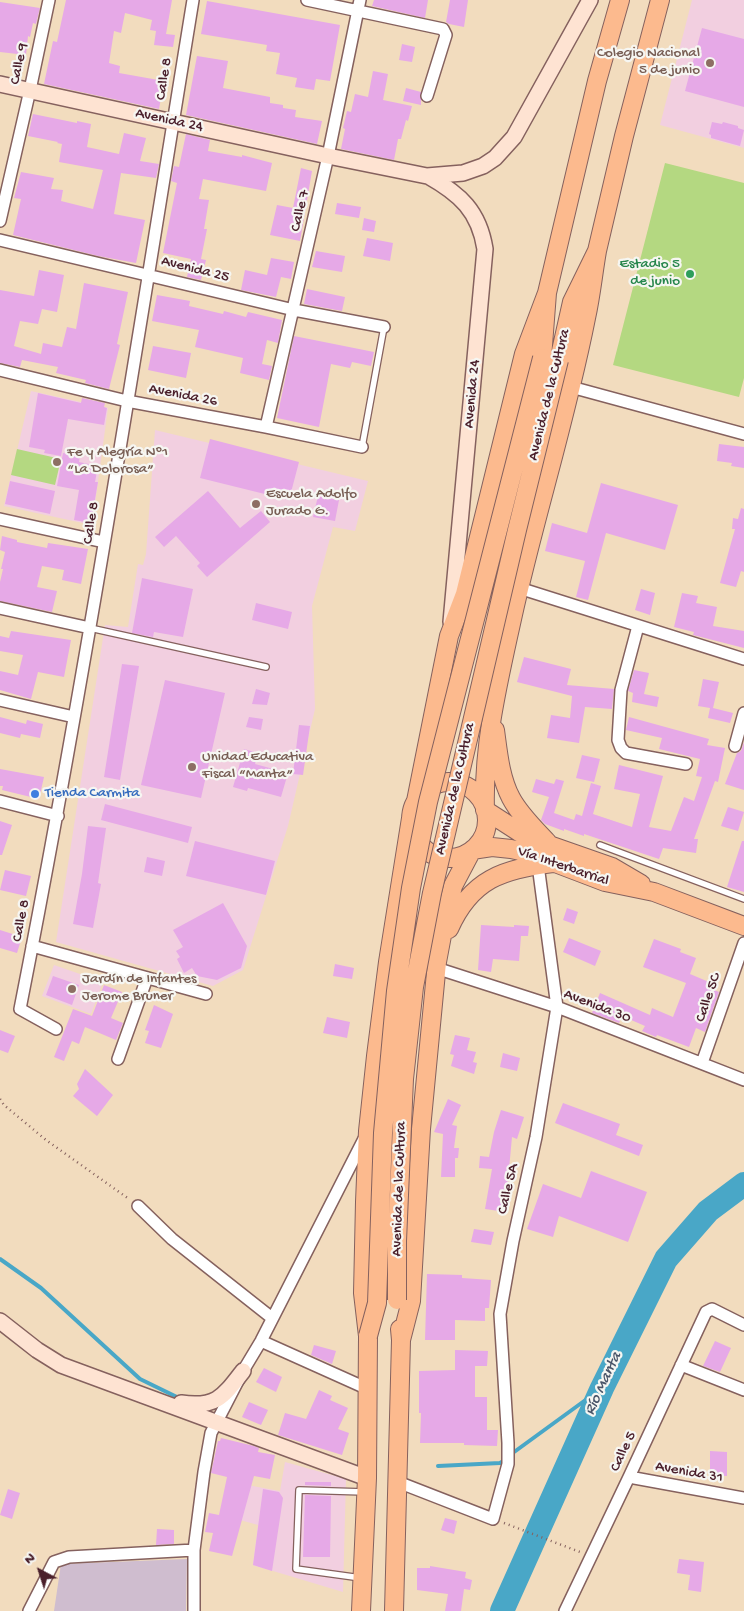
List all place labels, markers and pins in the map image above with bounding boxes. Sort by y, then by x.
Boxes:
place label: Colegio Nacional 5 de junio [597,45,700,80]
marker: Colegio Nacional 5 de junio [704,57,716,69]
place label: Estadio 5 de junio [619,256,680,291]
marker: Estadio 5 de junio [684,268,696,280]
place label: Fe y Alegría Nº1 “La Dolorosa” [67,444,168,479]
marker: Fe y Alegría Nº1 “La Dolorosa” [51,456,63,468]
place label: Escuela Adolfo Jurado G. [266,486,357,521]
marker: Escuela Adolfo Jurado G. [250,498,262,510]
place label: Unidad Educativa Fiscal “Manta” [202,749,313,784]
marker: Unidad Educativa Fiscal “Manta” [186,761,198,773]
place label: Tienda Carmita [45,785,140,803]
marker: Tienda Carmita [29,788,41,800]
place label: Jardín de Infantes Jerome Bruner [82,971,197,1006]
marker: Jardín de Infantes Jerome Bruner [66,983,78,995]

